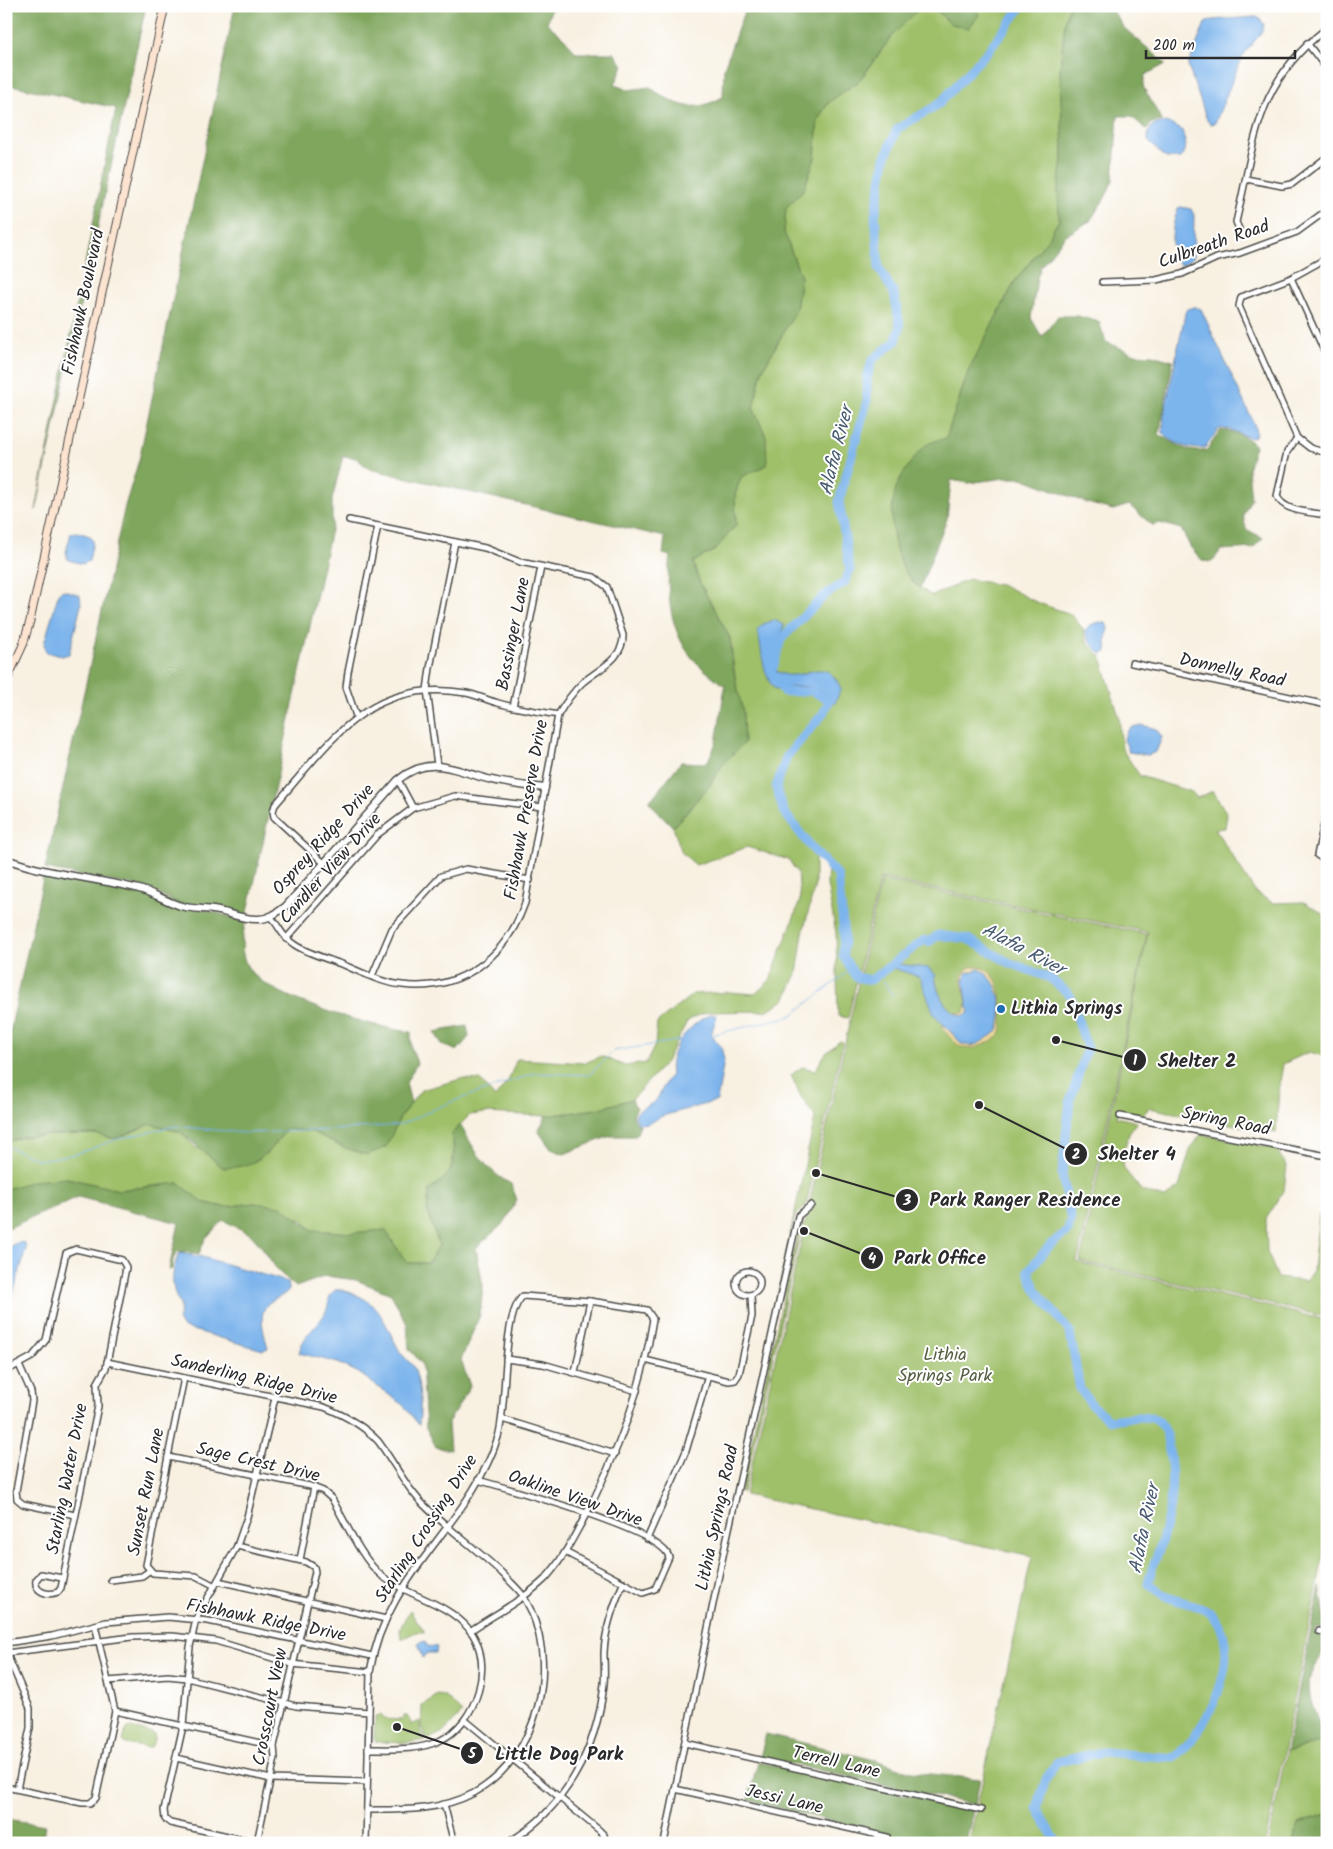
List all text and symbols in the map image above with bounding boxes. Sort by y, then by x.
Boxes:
scale bar [1146,28,1294,60]
text: 200 m [1153,34,1195,58]
street label: Culbreath Road [1155,212,1274,278]
street label: Fishhawk Boulevard [54,225,114,378]
water label: Alafia River [812,400,863,498]
street label: Bassinger Lane [489,575,539,693]
street label: Donnelly Road [1176,646,1289,697]
street label: Fishhawk Preserve Drive [497,717,557,903]
street label: Osprey Ridge Drive [266,777,382,903]
street label: Candler View Drive [273,806,389,932]
water label: Alafia River [976,916,1073,986]
place label: Lithia Springs [1011,995,1123,1024]
marker: Lithia Springs [995,1003,1007,1015]
callout: Shelter 2 [1123,1043,1247,1077]
text: Shelter 2 [1158,1047,1236,1077]
text: 1 [1133,1049,1138,1073]
street label: Spring Road [1179,1099,1274,1145]
callout: Shelter 4 [1063,1137,1186,1171]
text: Shelter 4 [1098,1140,1177,1170]
text: 2 [1072,1143,1081,1167]
callout: Park Ranger Residence [894,1183,1130,1217]
text: Park Ranger Residence [929,1186,1121,1216]
text: 3 [902,1189,911,1213]
callout: Park Office [859,1241,996,1275]
text: Park Office [894,1244,986,1274]
text: 4 [868,1247,876,1271]
park label: Lithia Springs Park [898,1341,993,1391]
street label: Sanderling Ridge Drive [168,1347,340,1413]
street label: Starling Water Drive [39,1401,97,1557]
street label: Sunset Run Lane [120,1426,174,1558]
street label: Sage Crest Drive [193,1435,323,1491]
street label: Lithia Springs Road [688,1442,748,1593]
street label: Starling Crossing Drive [368,1449,486,1609]
street label: Oakline View Drive [504,1462,646,1536]
water label: Alafia River [1121,1478,1170,1576]
street label: Fishhawk Ridge Drive [184,1591,348,1651]
street label: Crosscourt View [245,1645,297,1768]
callout: Little Dog Park [460,1736,633,1770]
street label: Terrell Lane [789,1739,883,1787]
text: Little Dog Park [495,1740,624,1770]
text: 5 [467,1742,477,1766]
street label: Jessi Lane [742,1777,826,1823]

